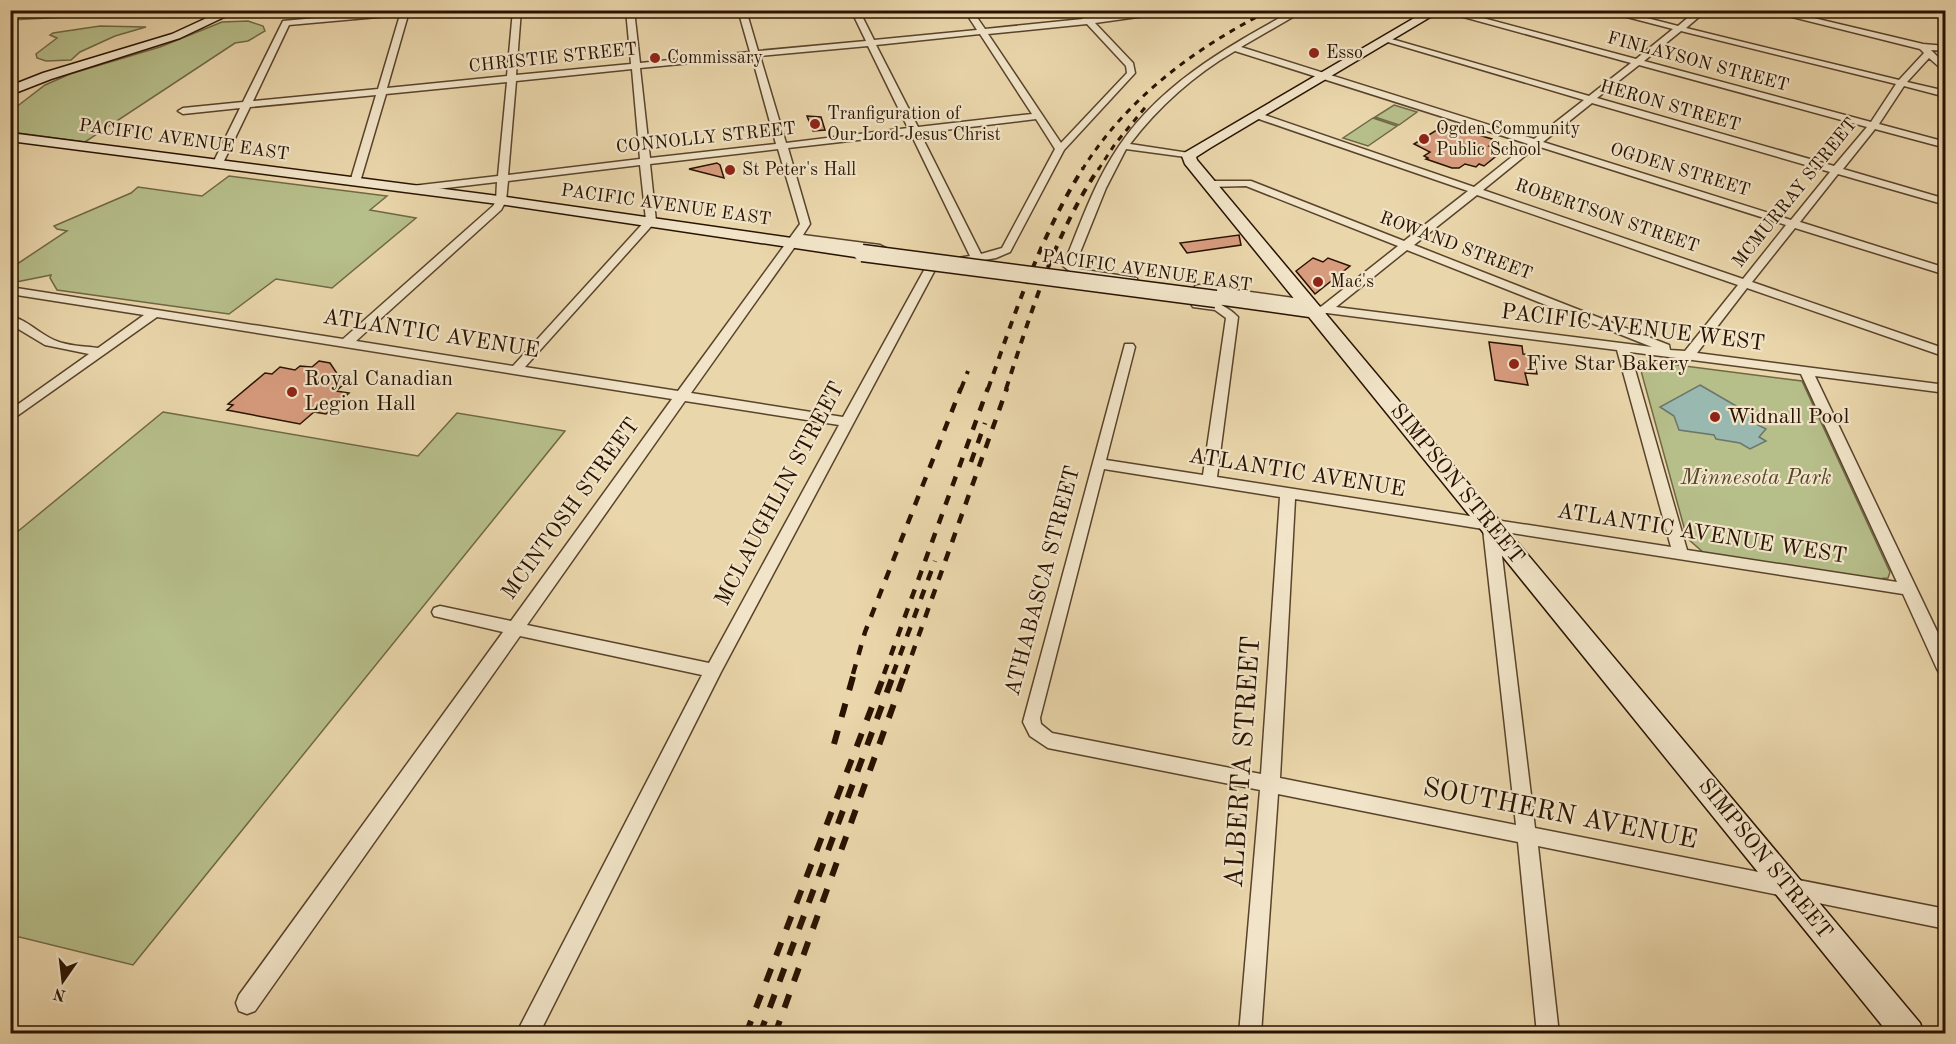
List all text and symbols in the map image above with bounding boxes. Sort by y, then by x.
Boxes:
street label: FINLAYSON STREET [1605,29,1791,95]
street label: CHRISTIE STREET [468,40,638,76]
place label: Esso [1326,44,1363,62]
marker: Esso [1307,46,1321,60]
place label: Commissary [667,49,763,67]
marker: Commissary [648,51,662,65]
street label: HERON STREET [1598,77,1742,135]
place label: Tranfiguration of Our Lord Jesus Christ [827,105,1001,144]
street label: MCMURRAY STREET [1729,115,1861,271]
street label: PACIFIC AVENUE EAST [78,116,290,164]
marker: Tranfiguration of Our Lord Jesus Christ [808,117,822,131]
street label: CONNOLLY STREET [615,120,797,156]
place label: Ogden Community Public School [1436,120,1581,159]
marker: Ogden Community Public School [1417,132,1431,146]
street label: OGDEN STREET [1608,140,1752,200]
place label: St Peter's Hall [742,161,856,179]
marker: St Peter's Hall [723,163,737,177]
street label: ROBERTSON STREET [1513,176,1701,256]
street label: PACIFIC AVENUE EAST [560,181,772,229]
street label: ROWAND STREET [1377,209,1535,283]
street label: PACIFIC AVENUE EAST [1041,247,1253,295]
place label: Mac's [1330,273,1374,291]
marker: Mac's [1311,275,1325,289]
street label: PACIFIC AVENUE WEST [1500,301,1766,355]
street label: ATLANTIC AVENUE [321,306,541,362]
place label: Five Star Bakery [1526,353,1690,375]
marker: Five Star Bakery [1507,357,1521,371]
place label: Royal Canadian Legion Hall [304,368,453,415]
street label: MCLAUGHLIN STREET [712,378,848,610]
marker: Royal Canadian Legion Hall [285,385,299,399]
street label: SIMPSON STREET [1386,400,1528,568]
place label: Widnall Pool [1727,406,1849,428]
marker: Widnall Pool [1708,410,1722,424]
street label: MCINTOSH STREET [498,414,644,604]
street label: ATLANTIC AVENUE [1187,445,1407,501]
street label: ATHABASCA STREET [1002,464,1084,698]
park label: Minnesota Park [1679,467,1832,489]
street label: ATLANTIC AVENUE WEST [1555,500,1849,568]
street label: ALBERTA STREET [1221,635,1265,889]
street label: SOUTHERN AVENUE [1421,774,1699,854]
street label: SIMPSON STREET [1694,775,1836,943]
north arrow [33,951,93,1011]
text: N [51,984,68,1003]

